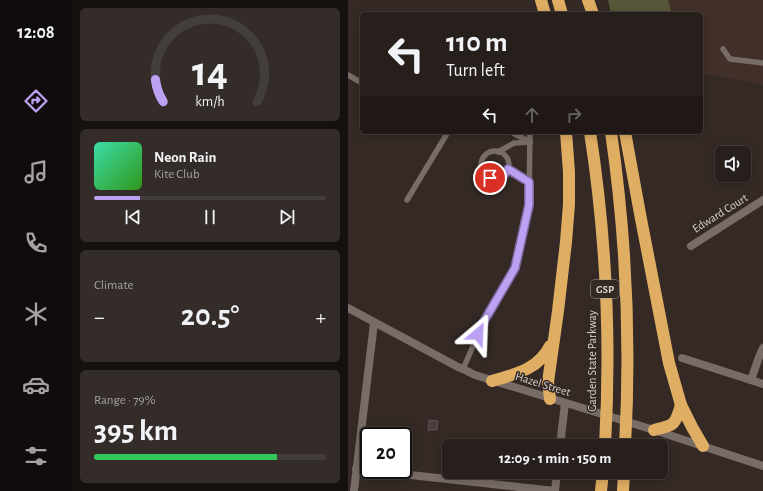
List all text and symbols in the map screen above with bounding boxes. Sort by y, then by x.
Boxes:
text: 12:08 [17,24,55,42]
icon: left [380,28,432,80]
text: 110 m [446,29,508,57]
text: 14 [192,52,228,93]
text: Turn left [446,62,505,80]
icon: directions [22,87,50,115]
text: km/h [195,95,225,109]
icon: left [479,104,501,126]
icon: ahead [521,104,543,126]
icon: right [563,104,585,126]
map controls [715,146,751,182]
button: sound [715,146,751,182]
text: Neon Rain [154,150,216,165]
icon: music [22,158,50,186]
pin [473,161,507,195]
icon: arrive [479,167,501,189]
text: Kite Club [154,168,200,181]
street label: Edward Court [690,191,750,235]
icon: previous [122,206,144,228]
icon: pause [199,206,221,228]
icon: next [276,206,298,228]
icon: phone [22,229,50,257]
text: Climate [94,279,133,292]
road number: GSP [591,280,619,298]
icon: climate [22,300,50,328]
text: 20.5° [181,301,239,331]
text: − [94,306,105,328]
text: + [315,306,326,328]
street label: Garden State Parkway [586,310,599,412]
position arrow [457,313,499,355]
street label: Hazel Street [514,370,572,398]
icon: car [22,371,50,399]
text: Range · 79% [94,394,155,407]
text: 395 km [94,416,178,446]
speed limit sign: 20 [360,427,412,479]
icon: filters [22,442,50,470]
text: 12:09 · 1 min · 150 m [499,451,611,466]

